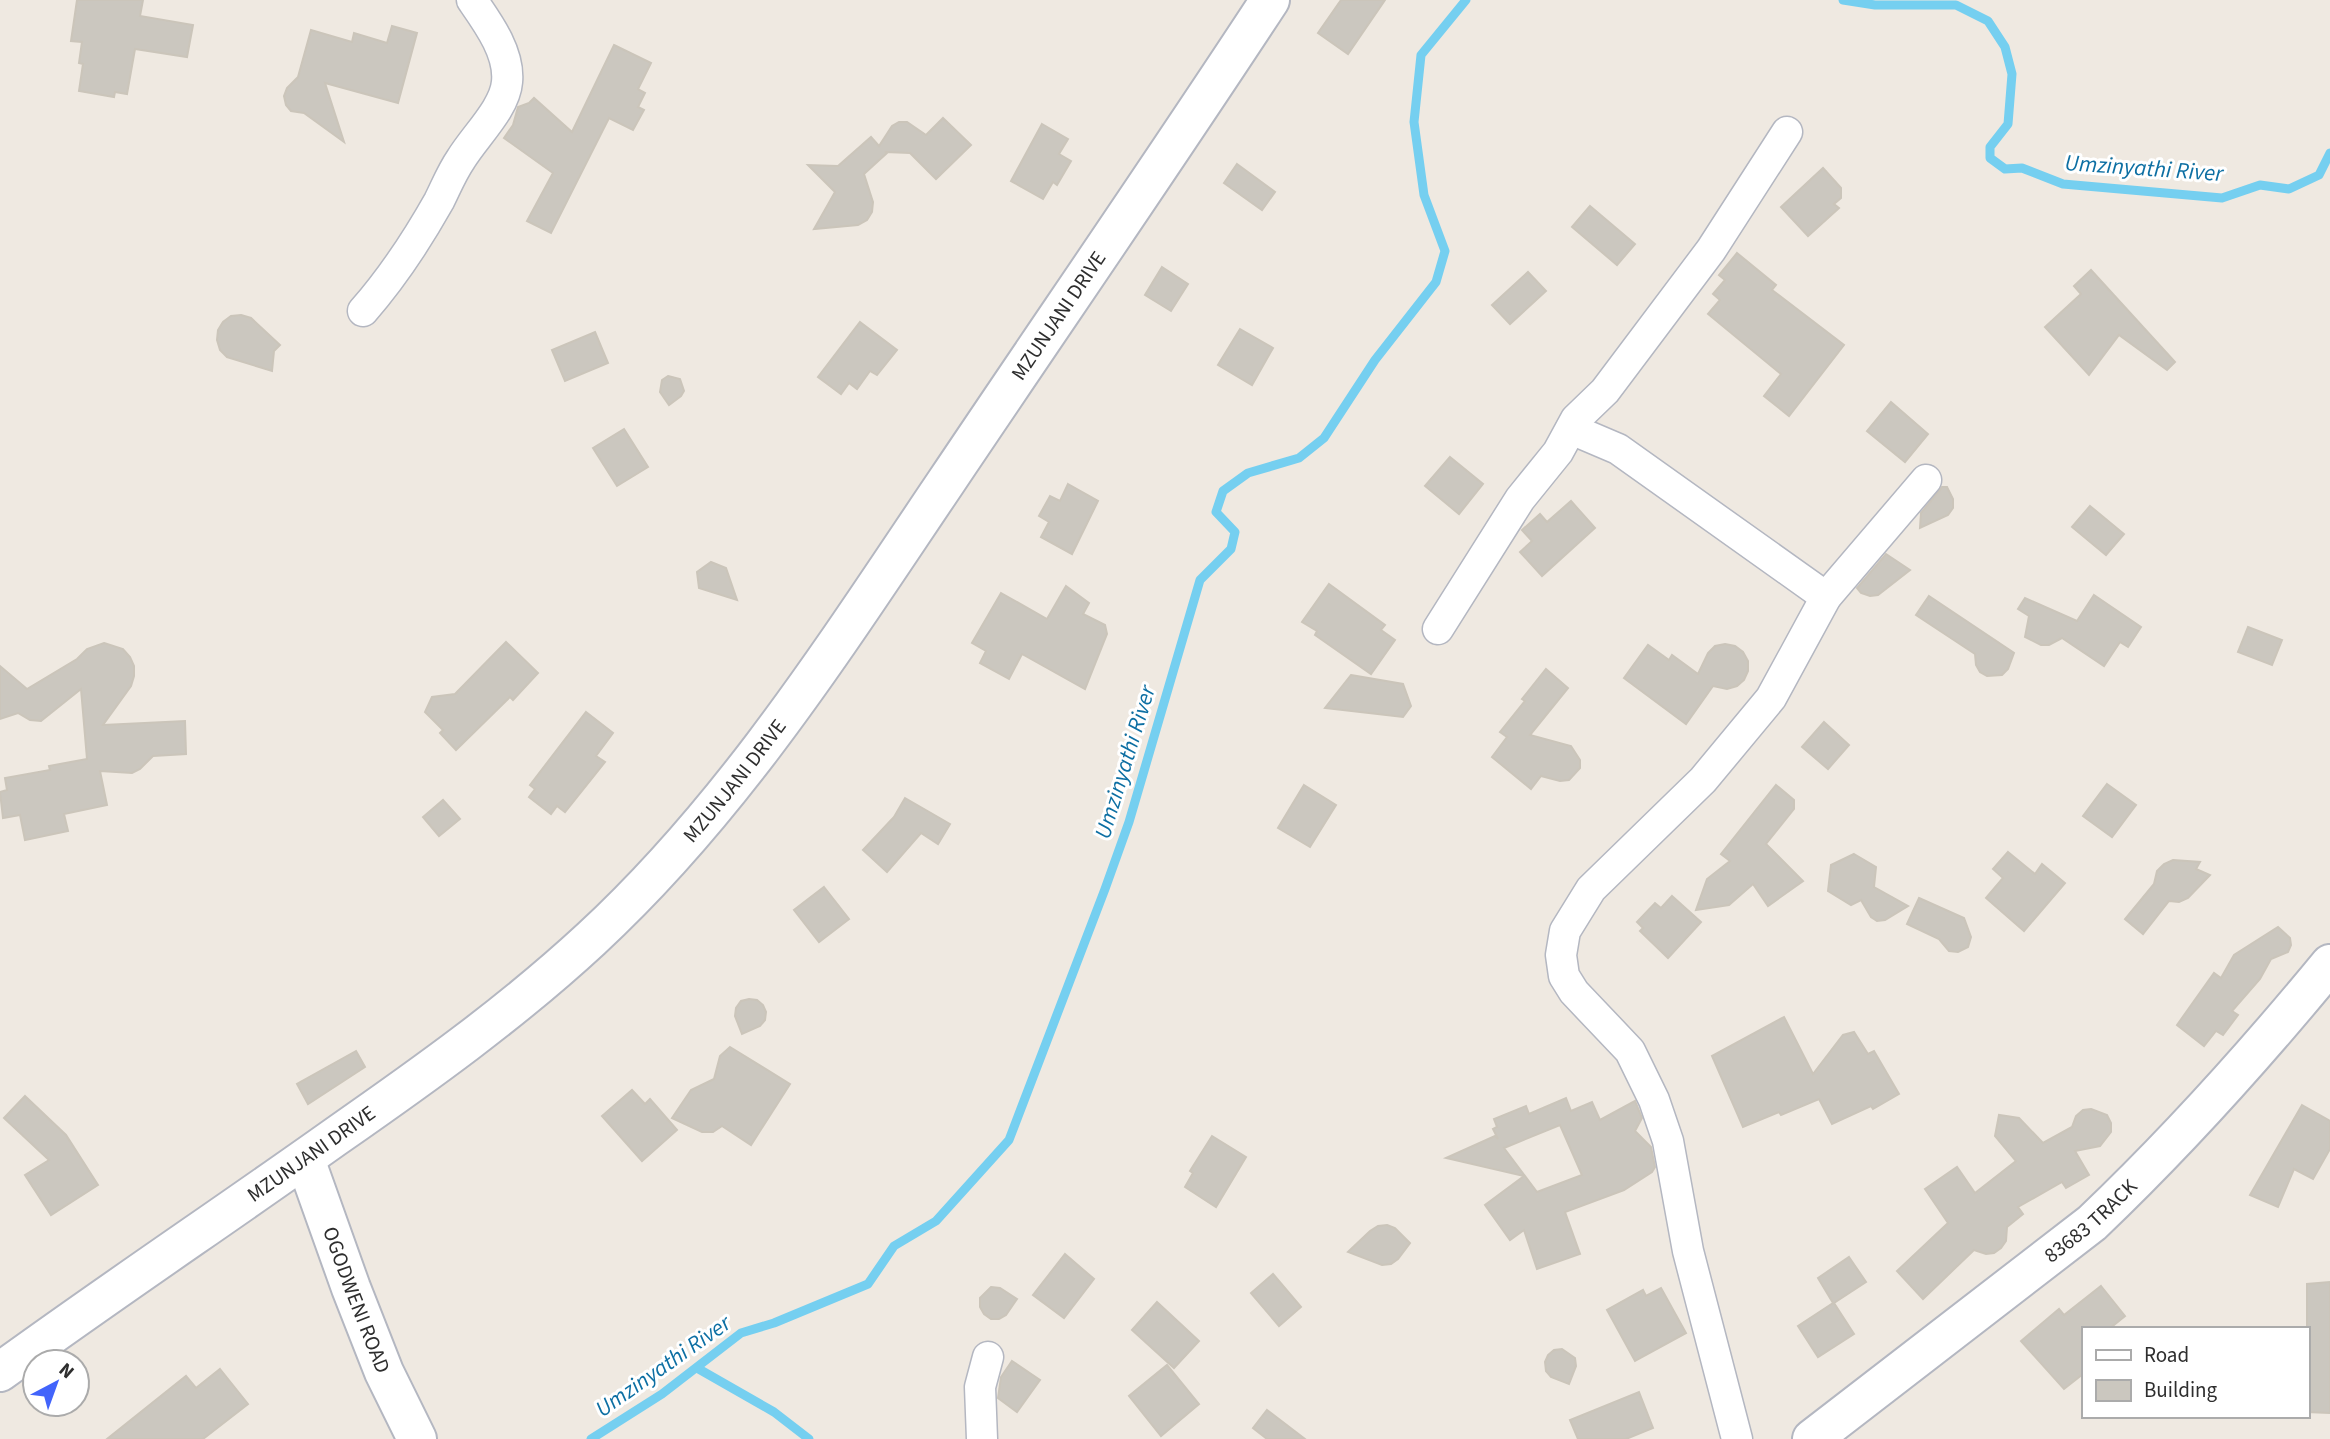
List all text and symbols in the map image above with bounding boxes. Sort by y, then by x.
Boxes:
water label: Umzinyathi River [2064,146,2226,190]
street label: MZUNJANI DRIVE [1004,245,1113,386]
water label: Umzinyathi River [1086,680,1164,843]
street label: MZUNJANI DRIVE [676,713,793,849]
street label: MZUNJANI DRIVE [241,1098,381,1209]
street label: 83683 TRACK [2038,1171,2145,1270]
street label: OGODWENI ROAD [315,1222,398,1378]
water label: Umzinyathi River [588,1306,738,1425]
legend [2082,1327,2309,1418]
text: Road [2144,1340,2189,1370]
north arrow [21,1348,91,1418]
text: N [53,1357,80,1386]
text: Building [2144,1375,2218,1405]

